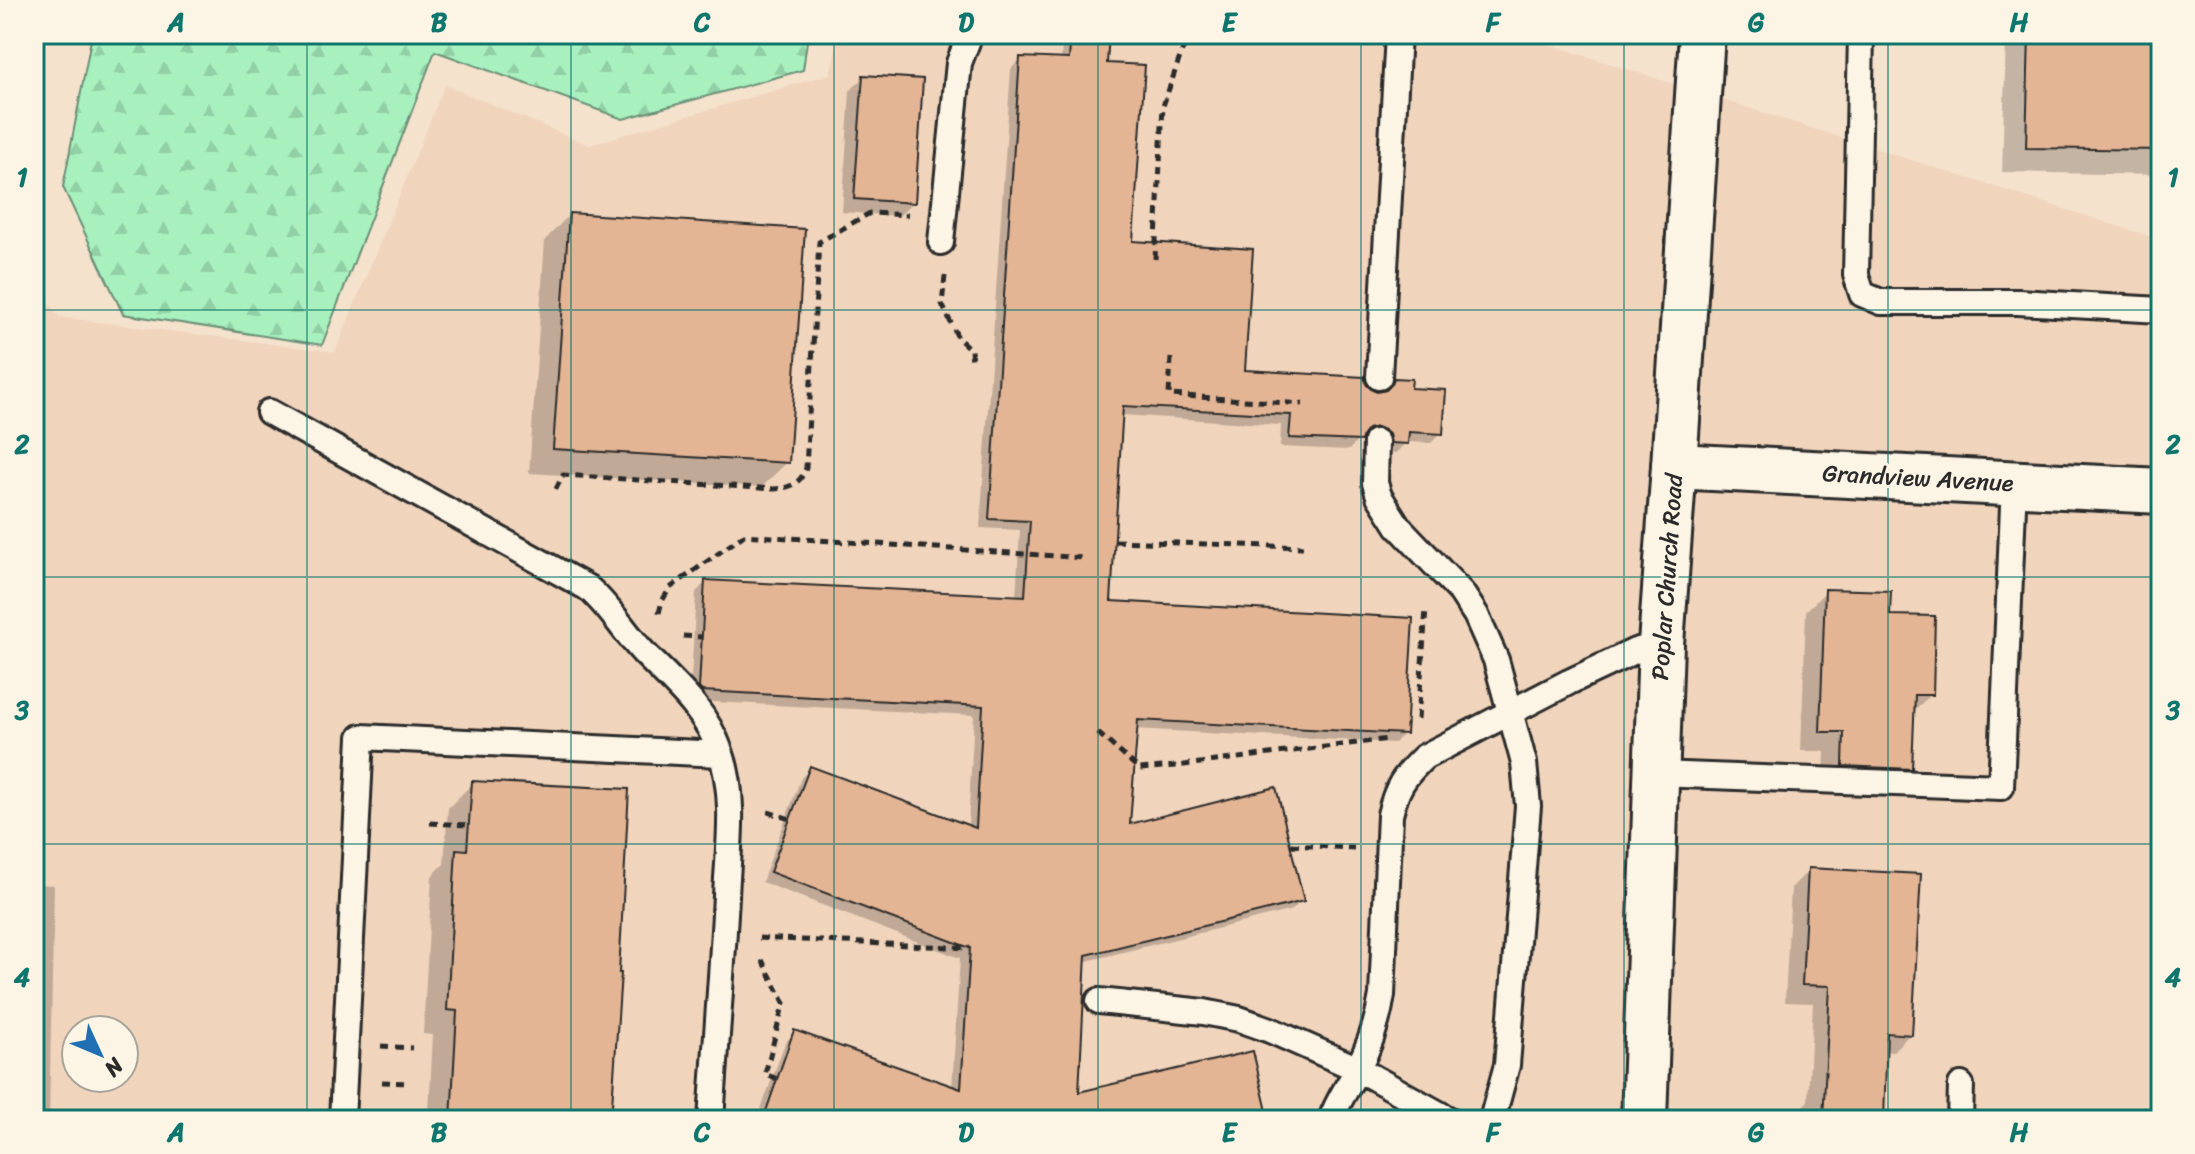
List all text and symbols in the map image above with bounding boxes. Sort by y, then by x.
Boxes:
text: A [166,0,185,45]
text: B [431,0,448,45]
text: C [693,0,711,45]
text: D [958,0,974,45]
text: E [1222,0,1239,45]
text: F [1485,0,1502,45]
text: G [1748,0,1765,45]
text: H [2010,0,2029,45]
text: 1 [16,154,28,200]
text: 1 [2167,154,2179,200]
text: 2 [13,421,30,467]
text: 2 [2164,421,2181,467]
street label: Grandview Avenue [1821,452,2015,504]
street label: Poplar Church Road [1639,471,1695,682]
text: 3 [14,687,30,733]
text: 3 [2165,687,2181,733]
text: 4 [14,954,30,1000]
text: 4 [2165,954,2181,1000]
north arrow [60,1014,140,1094]
text: N [94,1048,134,1087]
text: A [166,1109,185,1154]
text: B [431,1109,448,1154]
text: C [693,1109,711,1154]
text: D [958,1109,974,1154]
text: E [1222,1109,1239,1154]
text: F [1485,1109,1502,1154]
text: G [1748,1109,1765,1154]
text: H [2010,1109,2029,1154]

